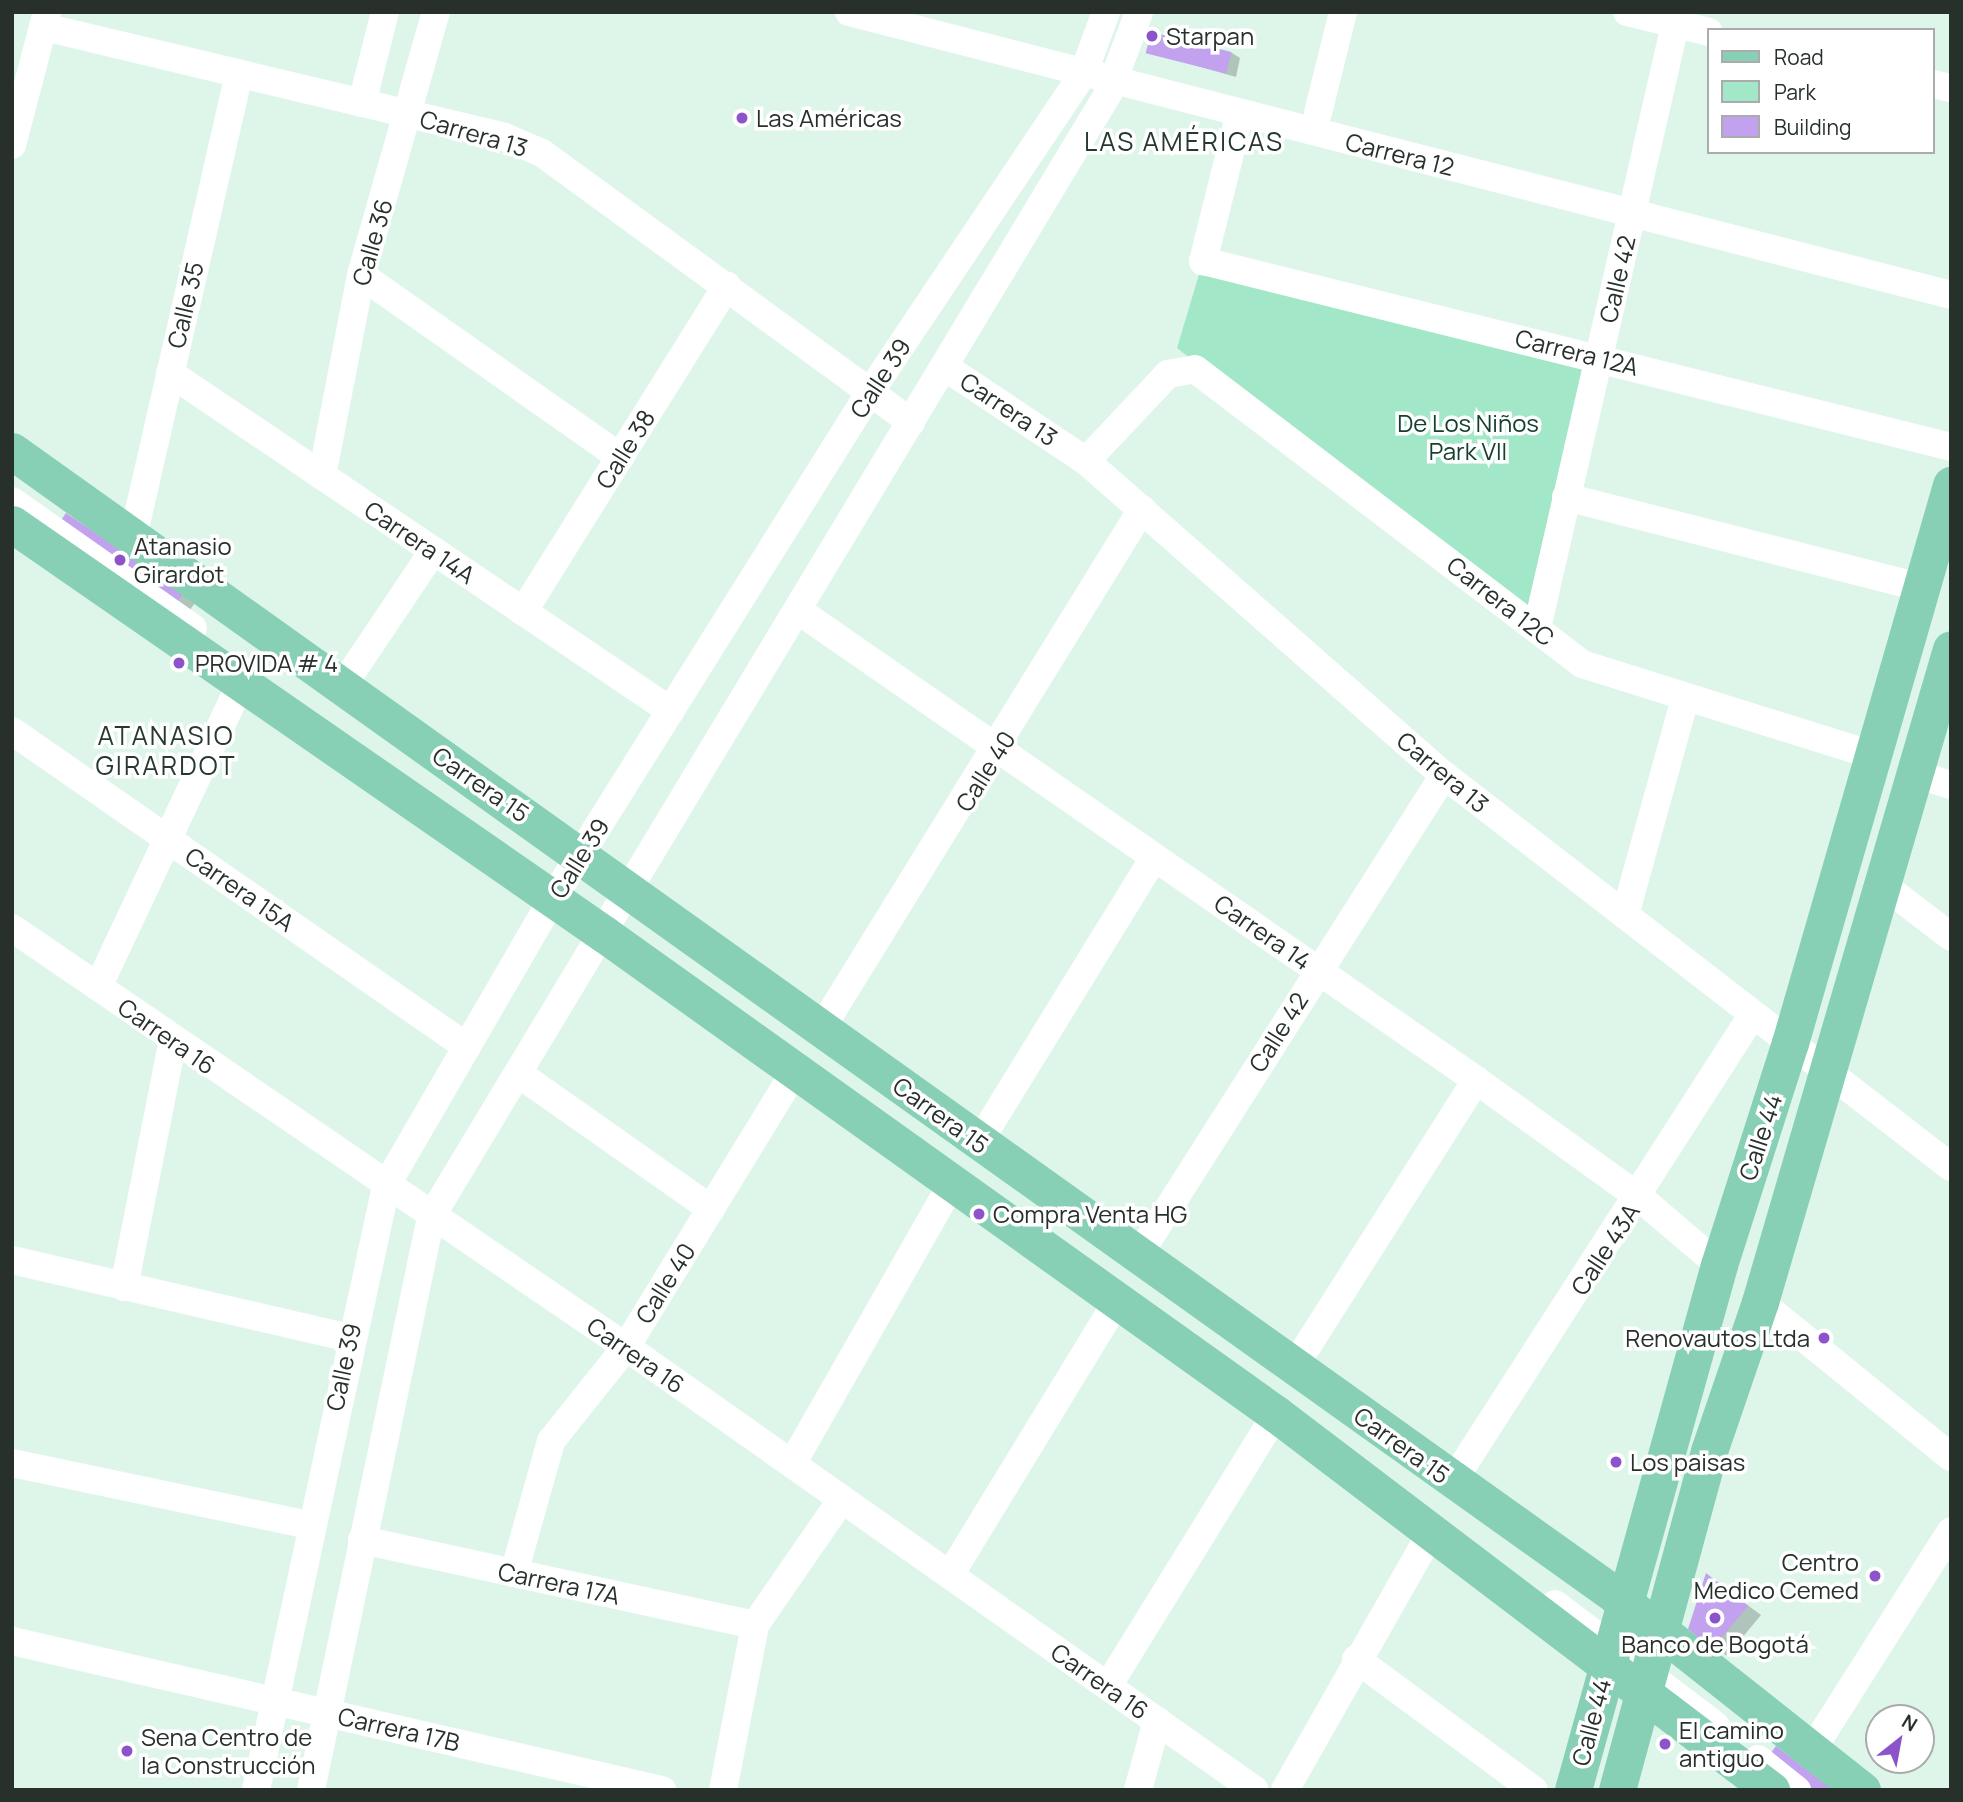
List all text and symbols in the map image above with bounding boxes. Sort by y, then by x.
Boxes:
place label: Starpan [1166,22,1254,50]
marker: Starpan [1144,28,1160,44]
legend [1708,28,1935,154]
text: Road [1774,43,1824,71]
text: Park [1774,78,1816,106]
street label: Carrera 13 [417,104,531,162]
place label: Las Américas [756,104,902,132]
marker: Las Américas [734,110,750,126]
text: Building [1774,113,1851,141]
district label: LAS AMÉRICAS [1085,126,1283,158]
street label: Carrera 12 [1343,127,1457,181]
street label: Calle 36 [346,195,398,289]
street label: Calle 42 [1593,233,1641,325]
street label: Calle 35 [161,259,209,351]
street label: Carrera 12A [1513,323,1641,381]
street label: Calle 39 [844,333,916,423]
street label: Carrera 13 [955,366,1063,452]
street label: Calle 38 [590,404,660,494]
park label: De Los Niños Park VII [1397,409,1539,465]
street label: Carrera 14A [359,495,481,589]
place label: Atanasio Girardot [134,532,232,588]
street label: Carrera 12C [1442,550,1560,652]
marker: Atanasio Girardot [112,552,128,568]
place label: PROVIDA # 4 [195,649,338,677]
marker: PROVIDA # 4 [169,653,189,673]
district label: ATANASIO GIRARDOT [97,720,235,782]
street label: Calle 40 [949,725,1021,817]
street label: Carrera 13 [1391,725,1495,819]
street label: Carrera 15 [427,740,535,828]
street label: Calle 39 [543,813,615,903]
street label: Carrera 15A [180,841,300,937]
street label: Carrera 14 [1209,888,1317,976]
street label: Calle 42 [1242,987,1314,1077]
street label: Carrera 16 [113,992,221,1080]
street label: Carrera 15 [888,1071,994,1159]
street label: Calle 44 [1733,1090,1787,1184]
street label: Calle 43A [1565,1198,1645,1300]
place label: Compra Venta HG [993,1200,1187,1228]
marker: Compra Venta HG [971,1206,987,1222]
street label: Calle 40 [629,1237,701,1329]
street label: Carrera 16 [582,1311,690,1399]
street label: Calle 39 [320,1321,366,1413]
place label: Renovautos Ltda [1625,1324,1810,1352]
marker: Renovautos Ltda [1816,1330,1832,1346]
street label: Carrera 15 [1349,1401,1455,1489]
place label: Los paisas [1630,1448,1745,1476]
marker: Los paisas [1608,1454,1624,1470]
place label: Centro Medico Cemed [1694,1548,1859,1604]
street label: Carrera 17A [496,1556,622,1610]
marker: Centro Medico Cemed [1865,1566,1885,1586]
marker: Banco de Bogotá [1707,1610,1723,1626]
place label: Banco de Bogotá [1621,1630,1809,1658]
street label: Carrera 16 [1046,1637,1154,1725]
street label: Calle 44 [1566,1675,1616,1769]
street label: Carrera 17B [335,1701,463,1757]
north arrow [1865,1704,1935,1774]
text: N [1897,1708,1922,1737]
place label: El camino antiguo [1679,1716,1784,1772]
place label: Sena Centro de la Construcción [141,1723,315,1779]
marker: El camino antiguo [1657,1736,1673,1752]
marker: Sena Centro de la Construcción [119,1743,135,1759]

